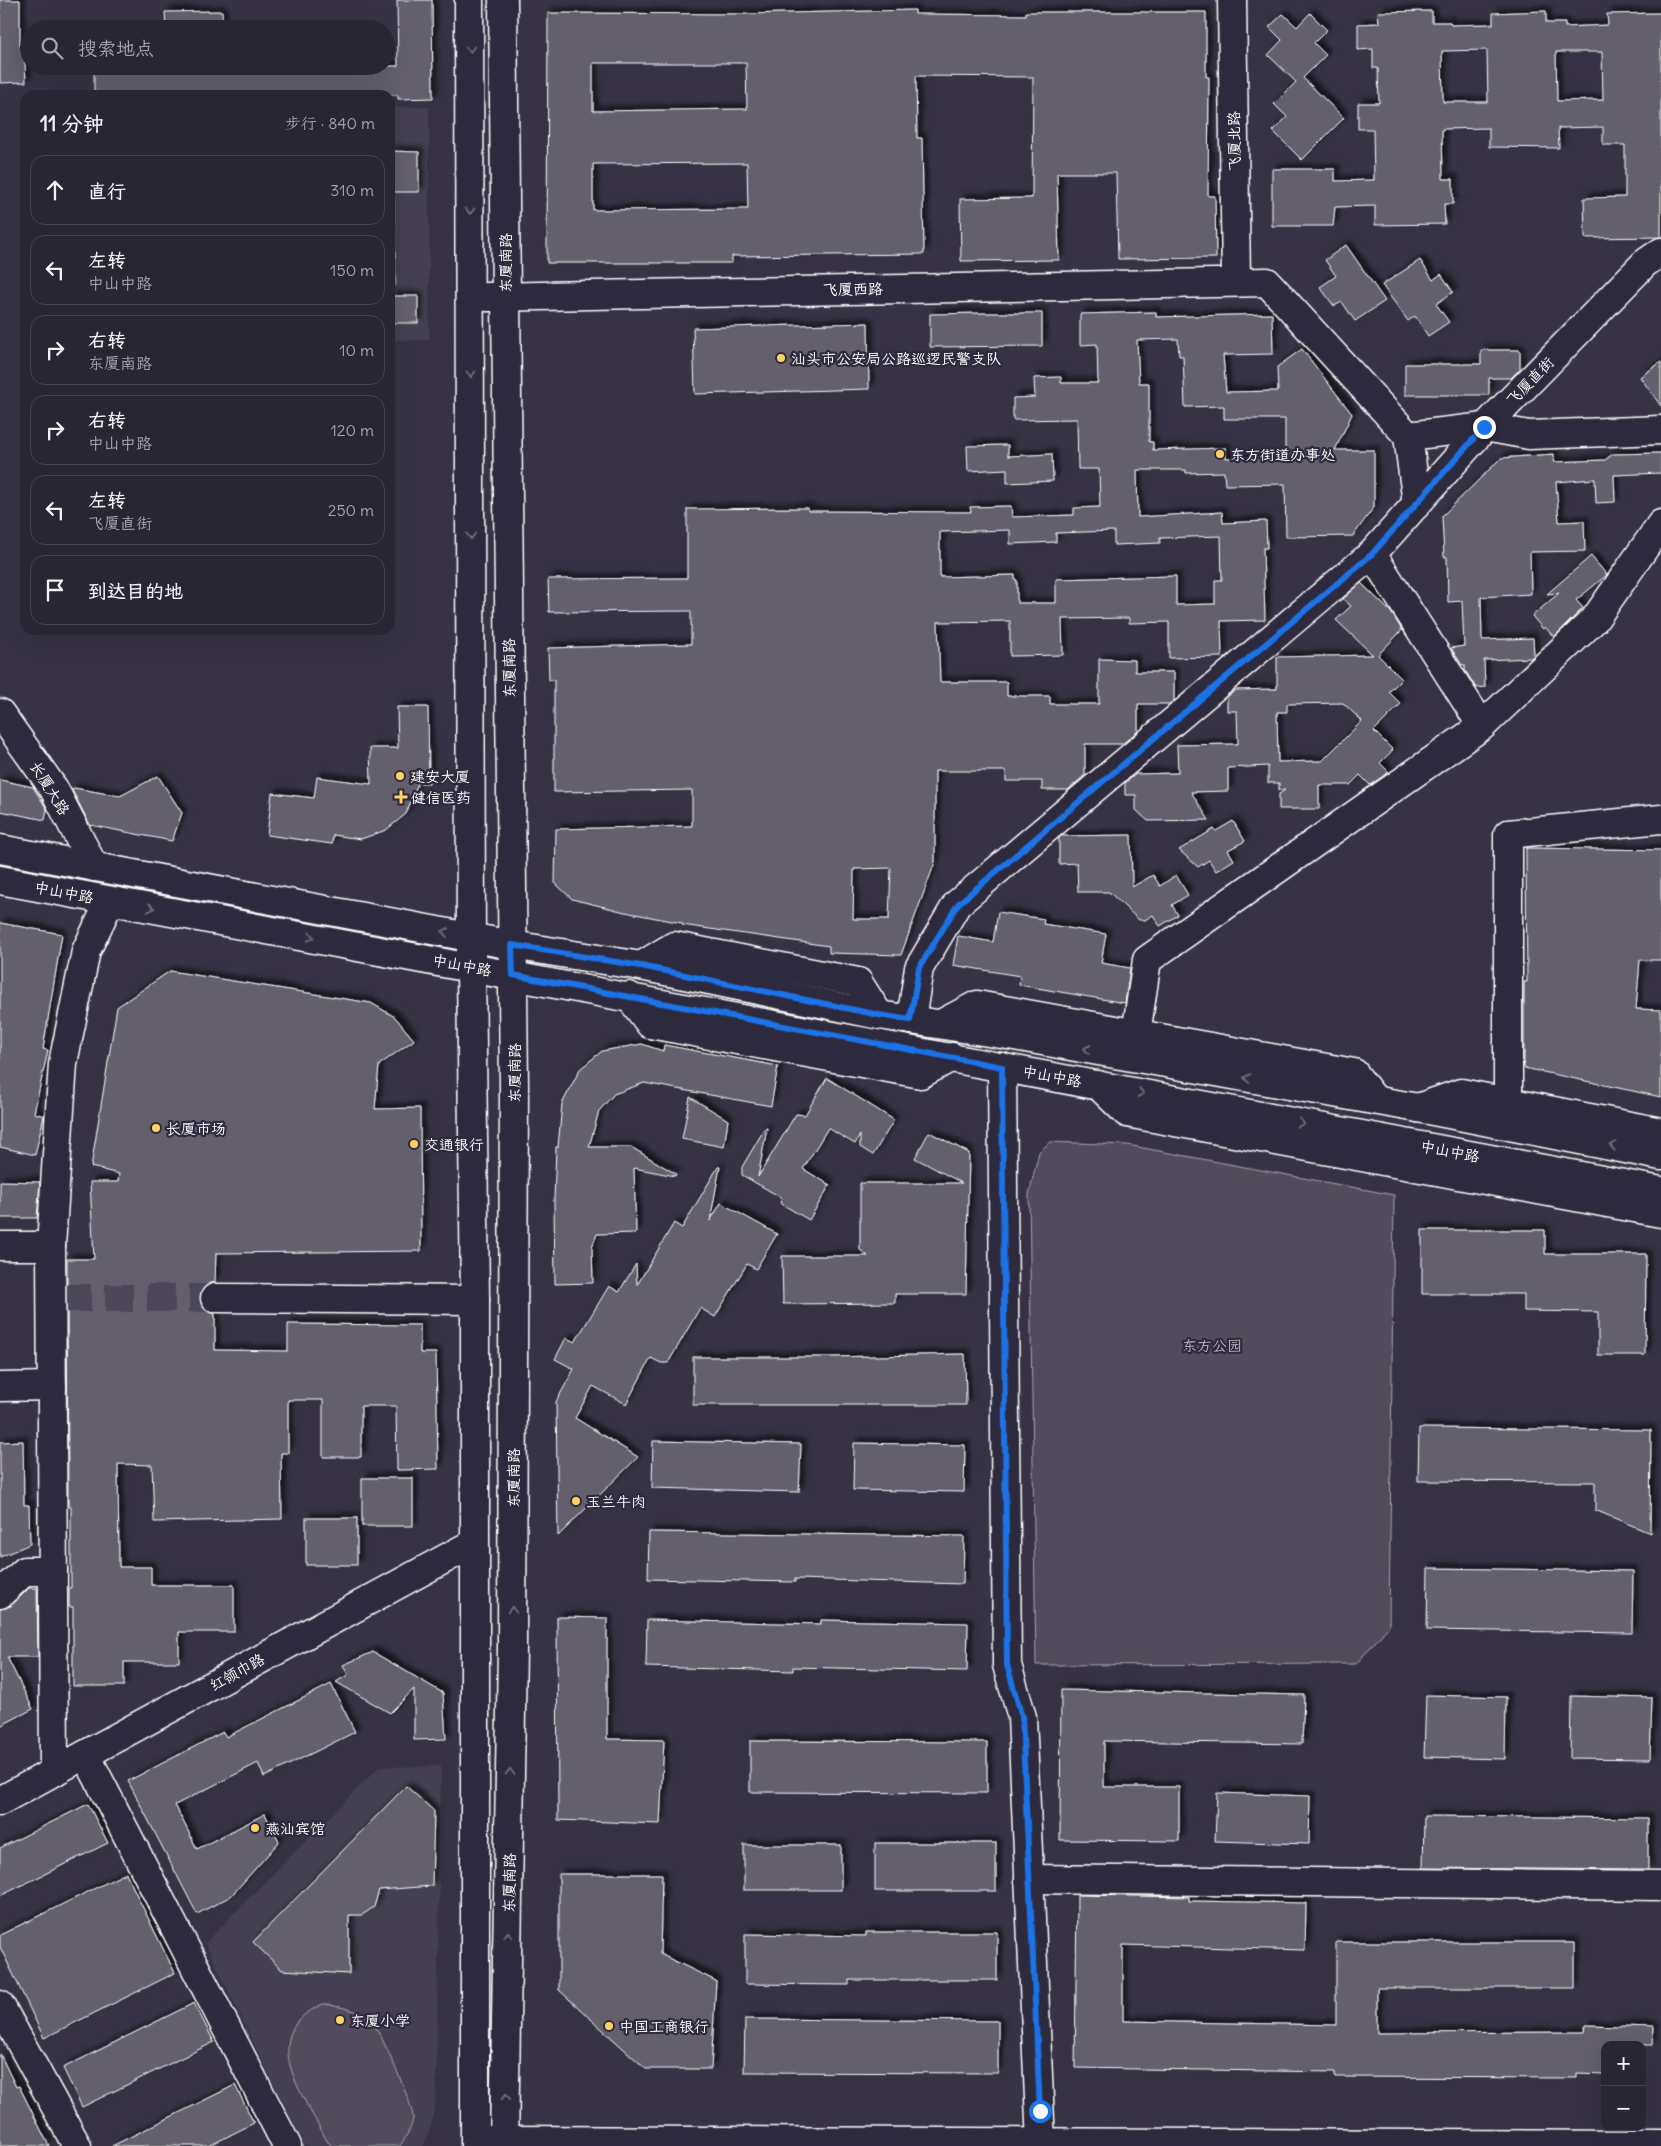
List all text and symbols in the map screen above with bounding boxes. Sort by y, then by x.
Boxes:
search box [20,20,395,75]
icon: search [38,34,66,62]
text: 搜索地点 [78,36,154,60]
one-way arrow [465,45,475,53]
text: 11 分钟 [40,110,104,137]
street label: 飞厦北路 [1224,111,1244,171]
text: 步行 · 840 m [285,113,375,133]
icon: ahead [41,176,69,204]
text: 直行 [88,179,126,203]
text: 310 m [330,180,374,200]
one-way arrow [465,208,475,215]
street label: 东厦南路 [496,233,515,293]
text: 左转 [88,248,126,272]
icon: left [41,256,69,284]
text: 150 m [330,260,374,280]
text: 中山中路 [88,273,152,293]
street label: 飞厦西路 [823,279,883,299]
text: 右转 [88,328,126,352]
icon: right [41,336,69,364]
text: 10 m [339,340,374,360]
place label: 汕头市公安局公路巡逻民警支队 [791,349,1001,368]
marker: 汕头市公安局公路巡逻民警支队 [775,352,787,364]
text: 东厦南路 [88,353,152,373]
street label: 飞厦直街 [1502,353,1558,409]
one-way arrow [466,370,476,378]
text: 右转 [88,408,126,432]
icon: right [41,416,69,444]
route end [1473,416,1496,439]
text: 120 m [331,420,374,440]
text: 中山中路 [88,433,152,453]
place label: 东方街道办事处 [1230,445,1335,464]
marker: 东方街道办事处 [1214,448,1226,460]
text: 左转 [88,488,126,512]
icon: left [41,496,69,524]
text: 250 m [328,500,374,520]
text: 飞厦直街 [88,513,152,533]
one-way arrow [466,532,476,540]
icon: arrive [41,576,69,604]
text: 到达目的地 [88,579,183,603]
street label: 东厦南路 [499,638,519,698]
street label: 长厦大路 [26,758,74,818]
place label: 建安大厦 [410,767,470,786]
marker: 建安大厦 [394,770,406,782]
place label: 健信医药 [411,788,471,807]
marker: 健信医药 [395,791,407,803]
street label: 中山中路 [33,877,95,907]
one-way arrow [147,903,155,913]
one-way arrow [441,927,450,937]
one-way arrow [307,932,315,942]
street label: 中山中路 [431,950,493,980]
street label: 东厦南路 [505,1043,524,1103]
one-way arrow [1083,1045,1091,1055]
street label: 中山中路 [1021,1061,1083,1091]
one-way arrow [1243,1073,1251,1083]
one-way arrow [1137,1087,1146,1098]
one-way arrow [1297,1118,1306,1128]
place label: 长厦市场 [166,1119,226,1138]
marker: 长厦市场 [150,1122,162,1134]
place label: 交通银行 [424,1135,484,1154]
street label: 中山中路 [1419,1136,1481,1166]
marker: 交通银行 [408,1138,420,1150]
one-way arrow [1609,1142,1618,1152]
park label: 东方公园 [1182,1336,1242,1355]
street label: 东厦南路 [504,1448,523,1508]
place label: 玉兰牛肉 [586,1492,646,1511]
marker: 玉兰牛肉 [570,1495,582,1507]
one-way arrow [507,1606,517,1614]
street label: 红领巾路 [206,1649,268,1695]
one-way arrow [505,1768,515,1776]
place label: 燕汕宾馆 [265,1819,325,1838]
marker: 燕汕宾馆 [249,1822,261,1834]
street label: 东厦南路 [499,1853,519,1913]
one-way arrow [503,1931,513,1938]
place label: 东厦小学 [350,2011,410,2030]
marker: 东厦小学 [334,2014,346,2026]
place label: 中国工商银行 [619,2017,709,2036]
marker: 中国工商银行 [603,2020,615,2032]
map controls [1601,2041,1646,2131]
button: + [1601,2041,1646,2086]
button: − [1601,2086,1646,2131]
one-way arrow [501,2093,511,2101]
route start [1029,2100,1052,2123]

